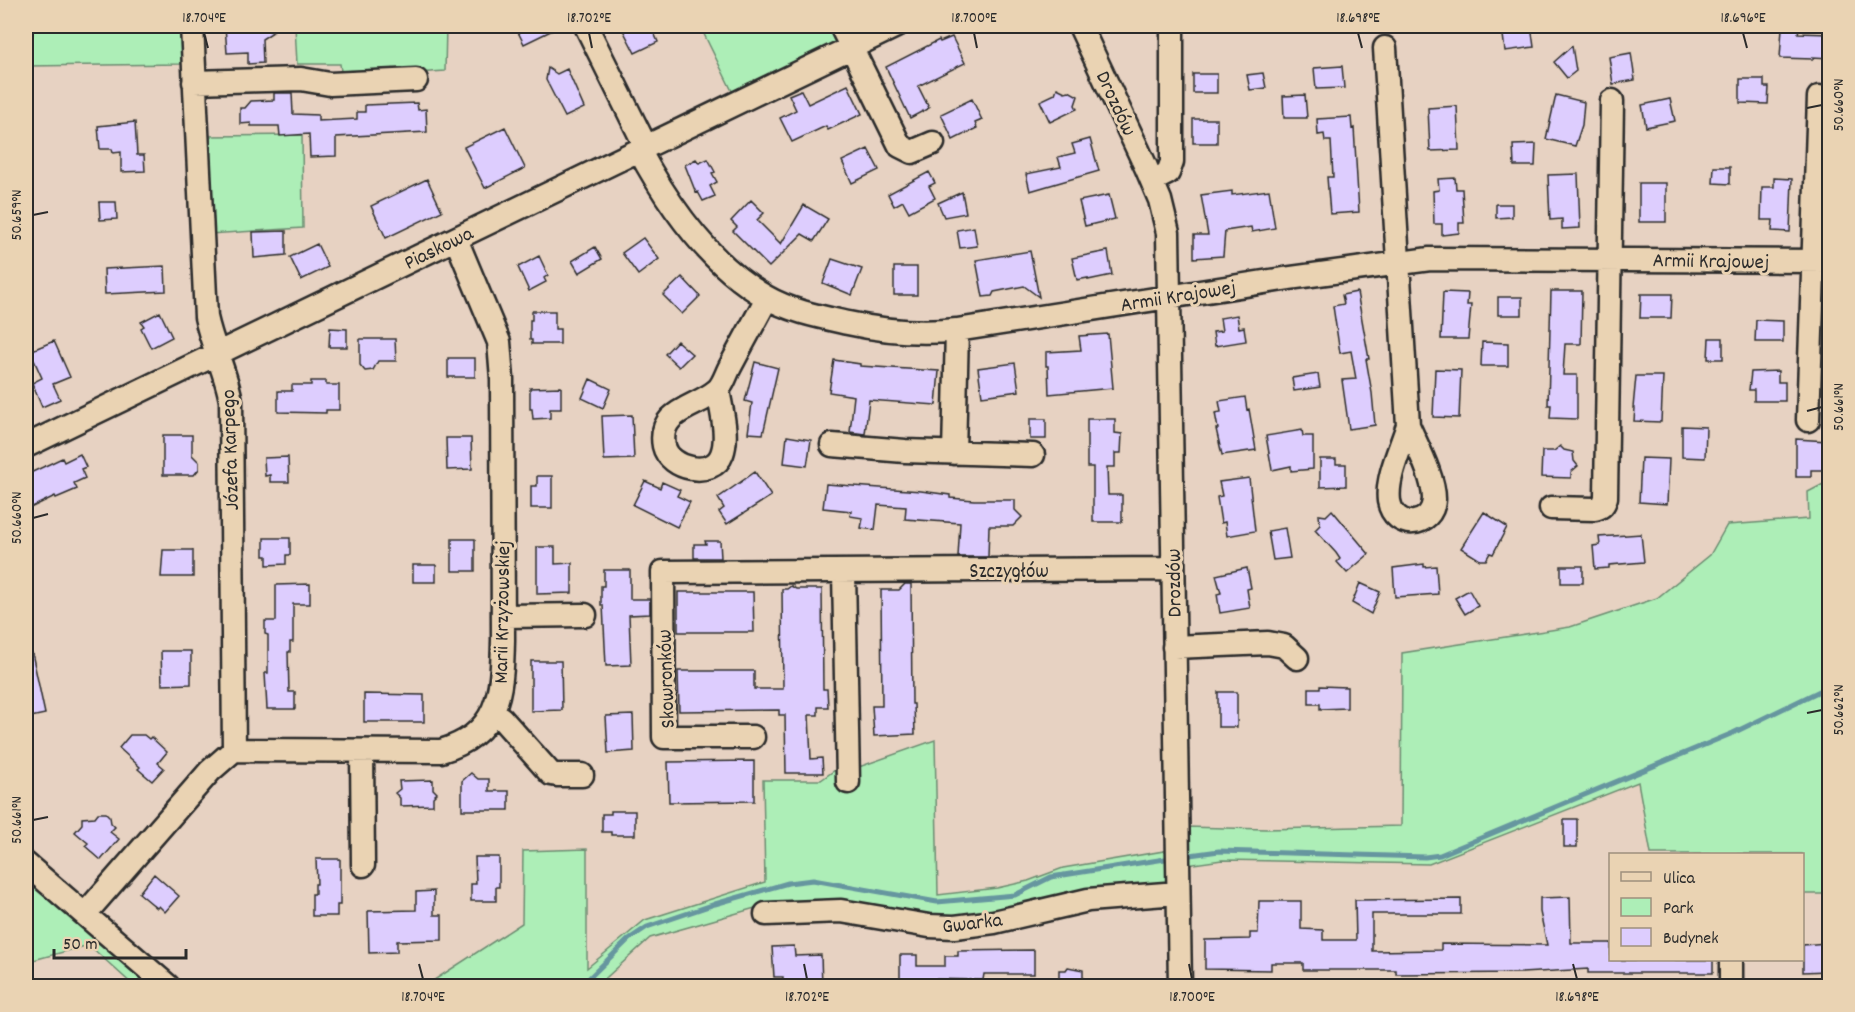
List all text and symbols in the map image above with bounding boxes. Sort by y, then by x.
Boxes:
text: 18.704°E [182,8,226,30]
text: 18.702°E [567,8,611,30]
text: 18.700°E [951,8,997,30]
text: 18.698°E [1336,8,1380,30]
text: 18.696°E [1721,8,1766,30]
street label: Drozdów [1086,67,1142,142]
text: 50.660°N [1829,79,1851,131]
text: 50.659°N [7,189,29,241]
street label: Piaskowa [400,220,480,279]
street label: Armii Krajowej [1652,247,1770,279]
street label: Armii Krajowej [1119,274,1238,322]
text: 50.661°N [1829,383,1851,431]
street label: Józefa Karpego [215,389,249,511]
text: 50.660°N [7,492,29,544]
street label: Marii Krzyżowskiej [488,540,520,684]
street label: Drozdów [1160,548,1192,618]
street label: Szczygłów [969,558,1049,588]
street label: Skowronków [651,629,685,729]
text: 50.662°N [1829,684,1851,736]
text: 50.661°N [7,796,29,844]
legend [1609,853,1804,961]
text: Ulica [1663,867,1695,892]
text: Park [1663,897,1694,922]
street label: Gwarka [941,906,1005,944]
scale bar [54,922,186,960]
text: Budynek [1663,927,1719,952]
text: 50 m [63,933,98,958]
text: 18.704°E [401,987,445,1009]
text: 18.702°E [785,987,829,1009]
text: 18.700°E [1169,987,1215,1009]
text: 18.698°E [1555,987,1599,1009]

